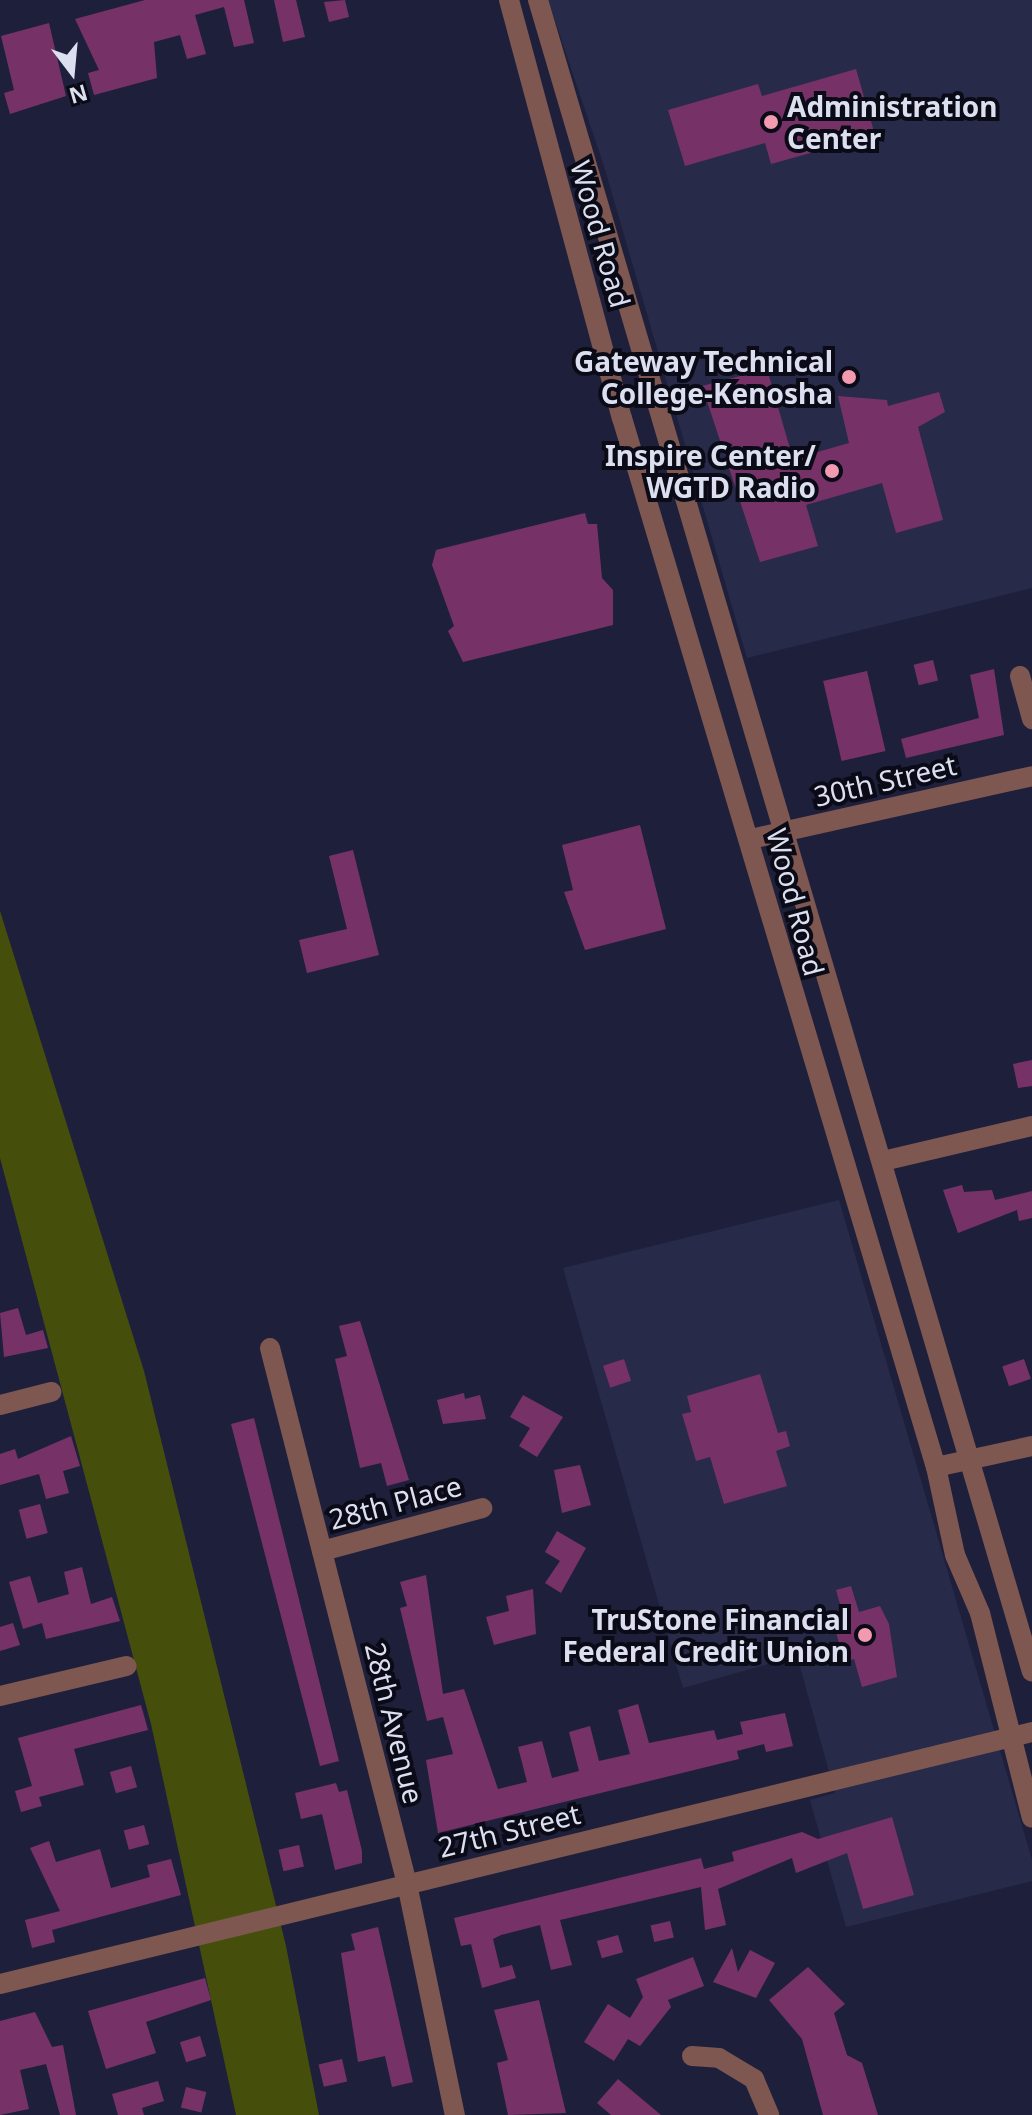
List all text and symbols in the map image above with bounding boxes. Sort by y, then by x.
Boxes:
north arrow [32,32,112,112]
text: N [66,78,91,112]
place label: Administration Center [787,89,997,155]
marker: Administration Center [762,113,780,131]
street label: Wood Road [564,157,638,311]
place label: Gateway Technical College-Kenosha [574,344,833,410]
marker: Gateway Technical College-Kenosha [840,368,858,386]
place label: Inspire Center/ WGTD Radio [605,438,816,504]
marker: Inspire Center/ WGTD Radio [823,462,841,480]
street label: 30th Street [811,747,959,813]
street label: Wood Road [760,825,832,979]
street label: 28th Place [325,1468,465,1536]
place label: TruStone Financial Federal Credit Union [563,1602,849,1668]
marker: TruStone Financial Federal Credit Union [856,1626,874,1644]
street label: 28th Avenue [359,1639,431,1807]
street label: 27th Street [435,1796,583,1864]

